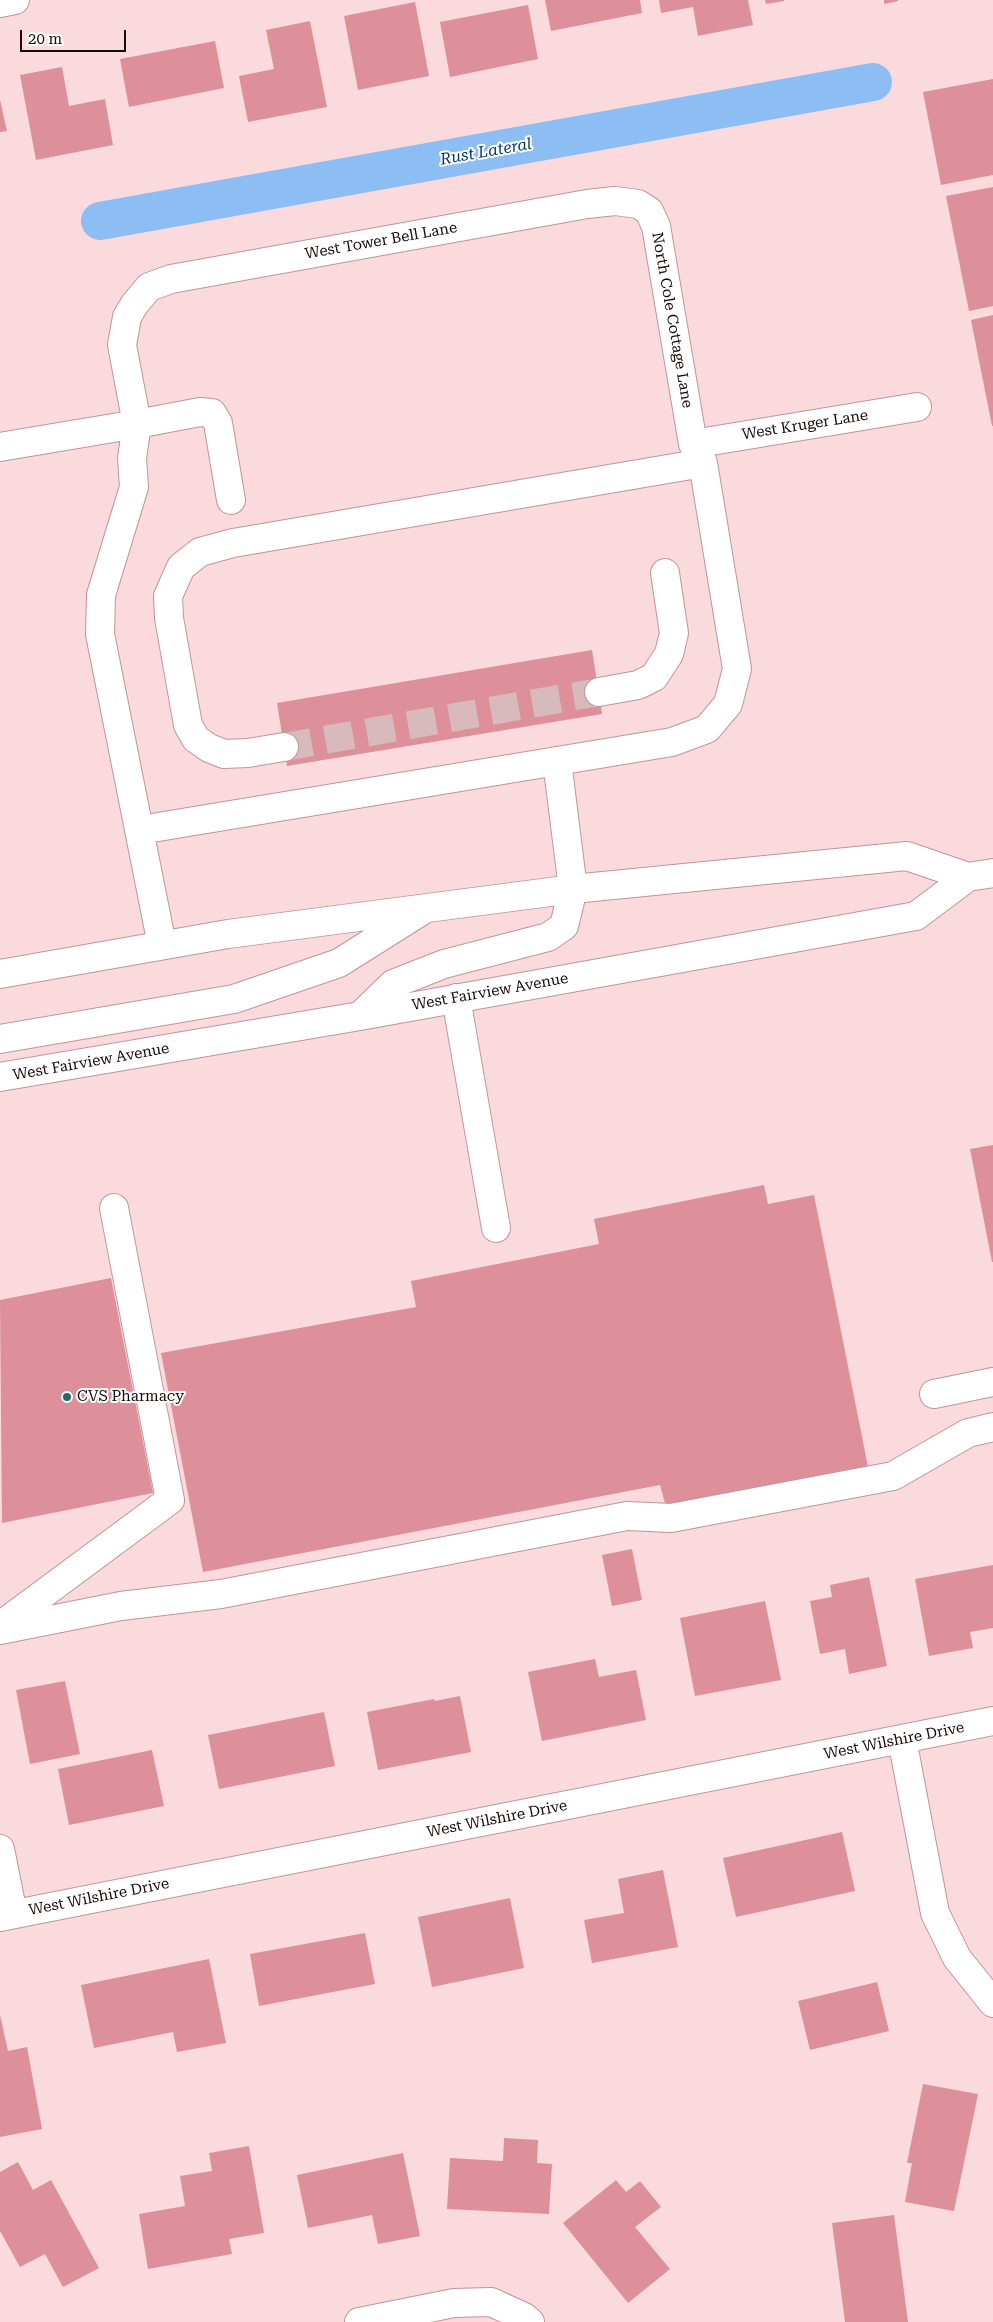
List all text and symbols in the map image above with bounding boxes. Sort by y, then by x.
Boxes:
scale bar [22,20,129,52]
text: 20 m [28,30,62,48]
water label: Rust Lateral [439,135,533,169]
street label: West Tower Bell Lane [303,219,459,263]
street label: North Cole Cottage Lane [648,231,696,409]
street label: West Kruger Lane [741,406,869,444]
street label: West Fairview Avenue [410,969,570,1015]
street label: West Fairview Avenue [11,1039,171,1085]
place label: CVS Pharmacy [77,1388,184,1406]
marker: CVS Pharmacy [61,1391,73,1403]
street label: West Wilshire Drive [822,1719,966,1763]
street label: West Wilshire Drive [425,1797,569,1841]
street label: West Wilshire Drive [27,1875,171,1919]

